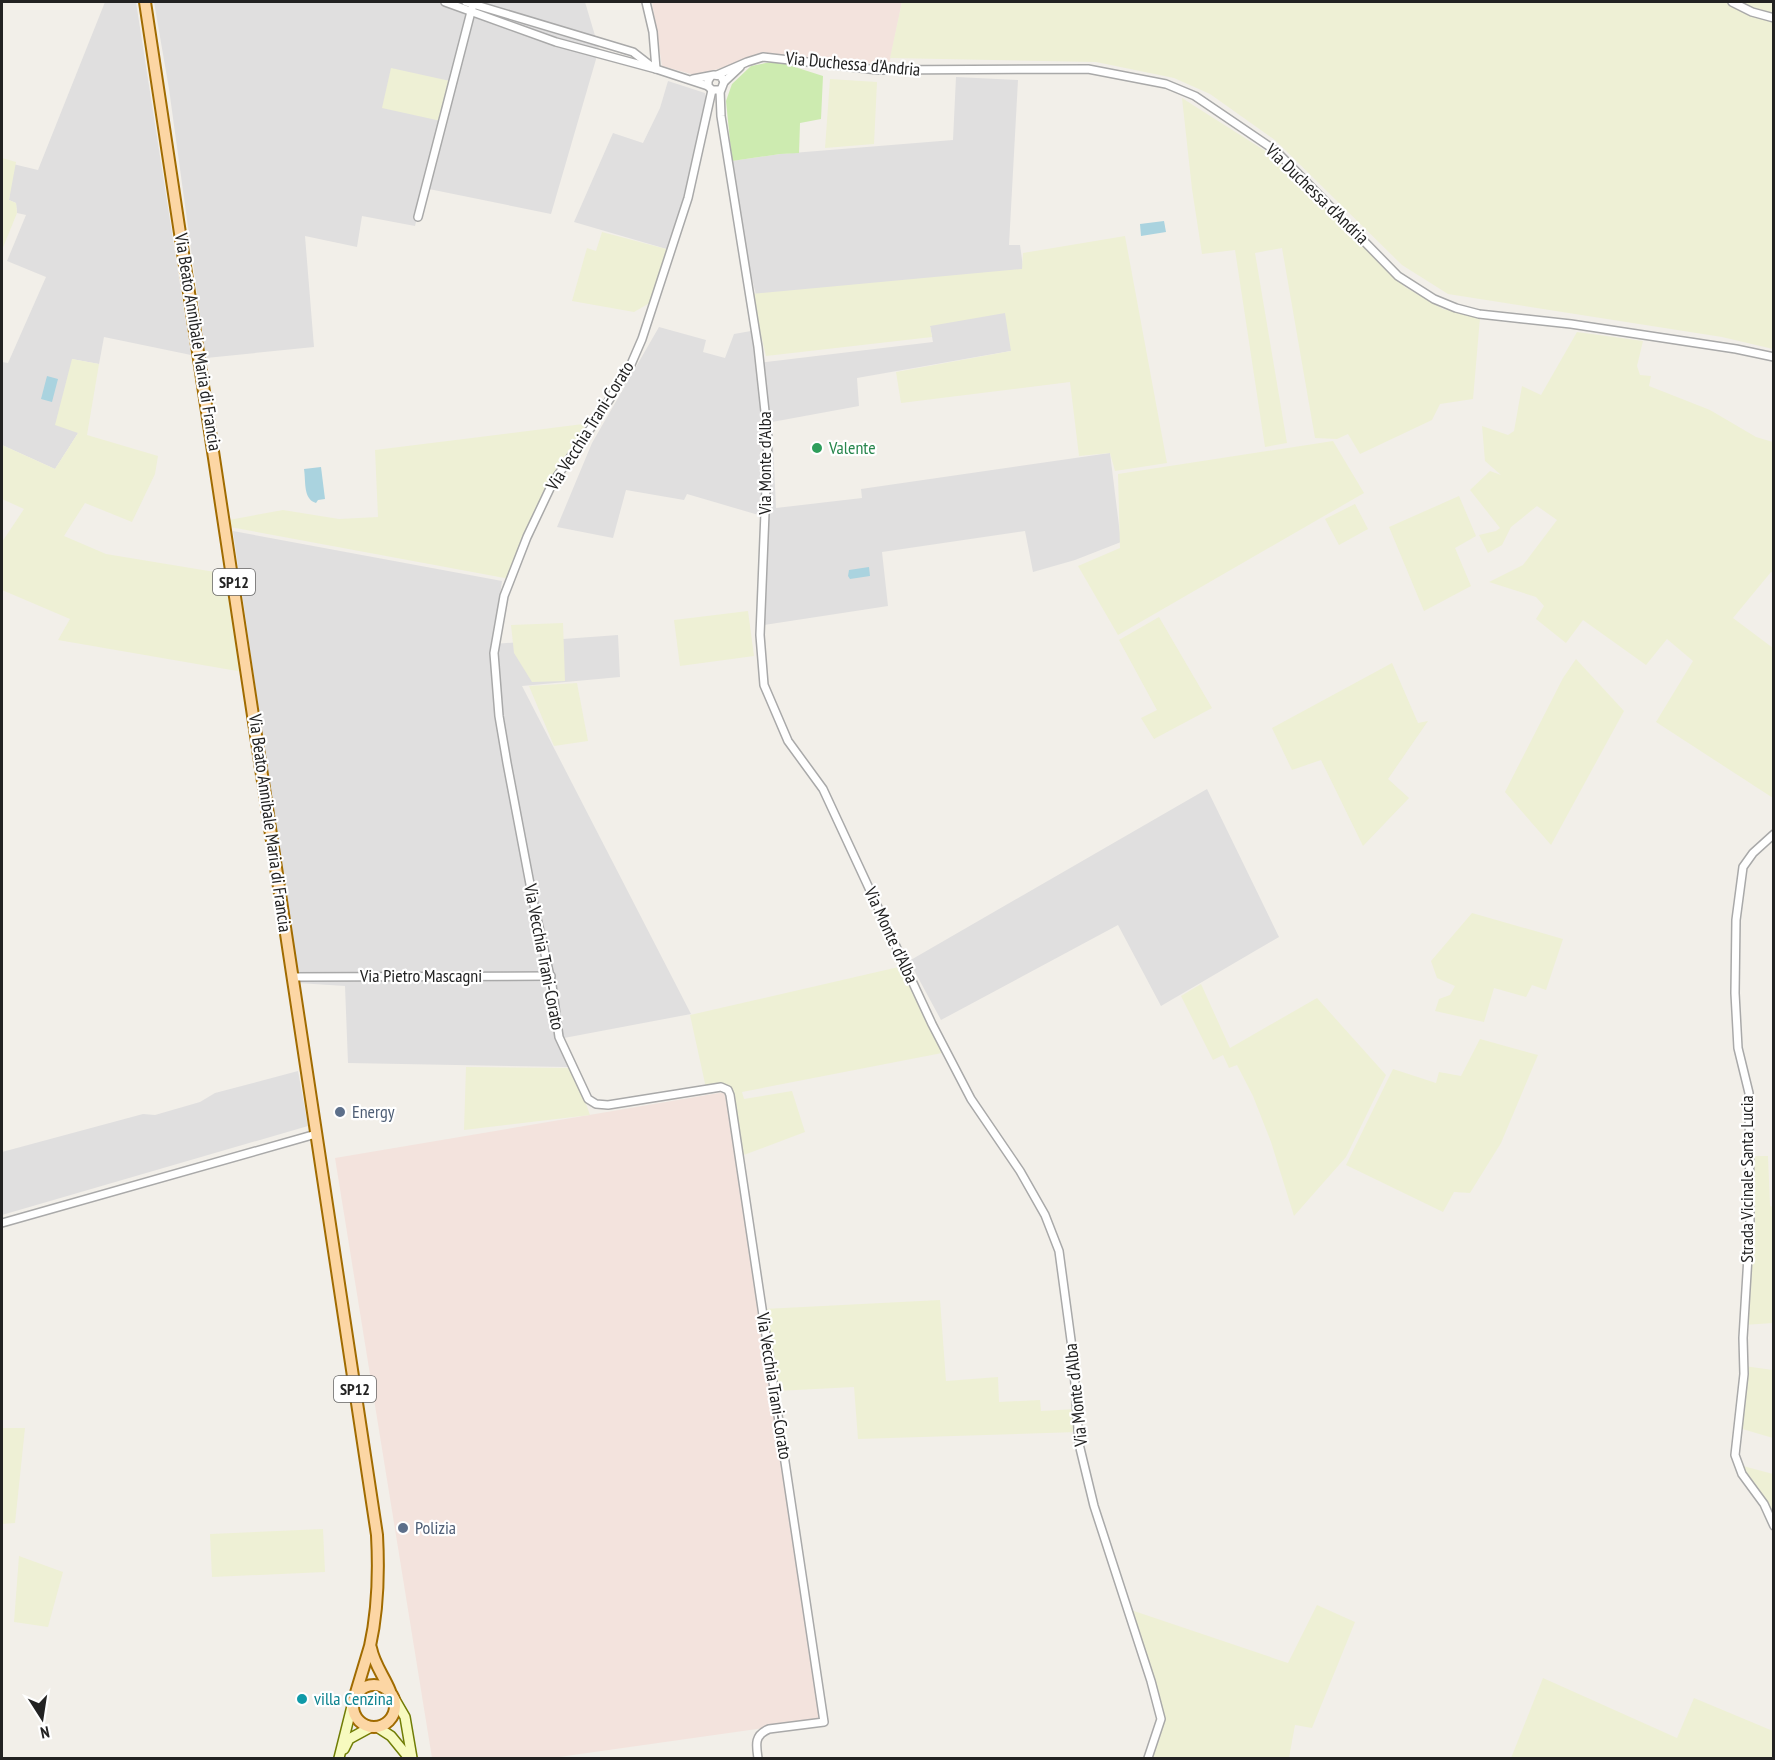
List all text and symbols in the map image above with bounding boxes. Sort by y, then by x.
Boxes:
street label: Via Duchessa d'Andria [784,46,921,81]
street label: Via Duchessa d'Andria [1260,138,1374,249]
street label: Via Beato Annibale Maria di Francia [170,230,227,452]
street label: Via Vecchia Trani-Corato [540,357,639,496]
street label: Via Monte d'Alba [753,411,776,516]
place label: Valente [828,436,876,459]
marker: Valente [810,441,824,455]
road number: SP12 [213,569,255,595]
street label: Via Beato Annibale Maria di Francia [244,711,297,933]
street label: Via Vecchia Trani-Corato [519,881,570,1032]
street label: Via Monte d'Alba [859,882,924,987]
street label: Via Pietro Mascagni [359,964,482,987]
street label: Strada Vicinale Santa Lucia [1735,1095,1758,1263]
place label: Energy [352,1100,395,1123]
marker: Energy [333,1105,347,1119]
street label: Via Vecchia Trani-Corato [751,1310,797,1461]
street label: Via Monte d'Alba [1059,1342,1092,1449]
road number: SP12 [334,1376,376,1402]
place label: Polizia [415,1516,456,1539]
marker: Polizia [396,1521,410,1535]
place label: villa Cenzina [314,1687,393,1710]
north arrow [12,1688,72,1748]
marker: villa Cenzina [295,1692,309,1706]
text: N [39,1722,51,1743]

